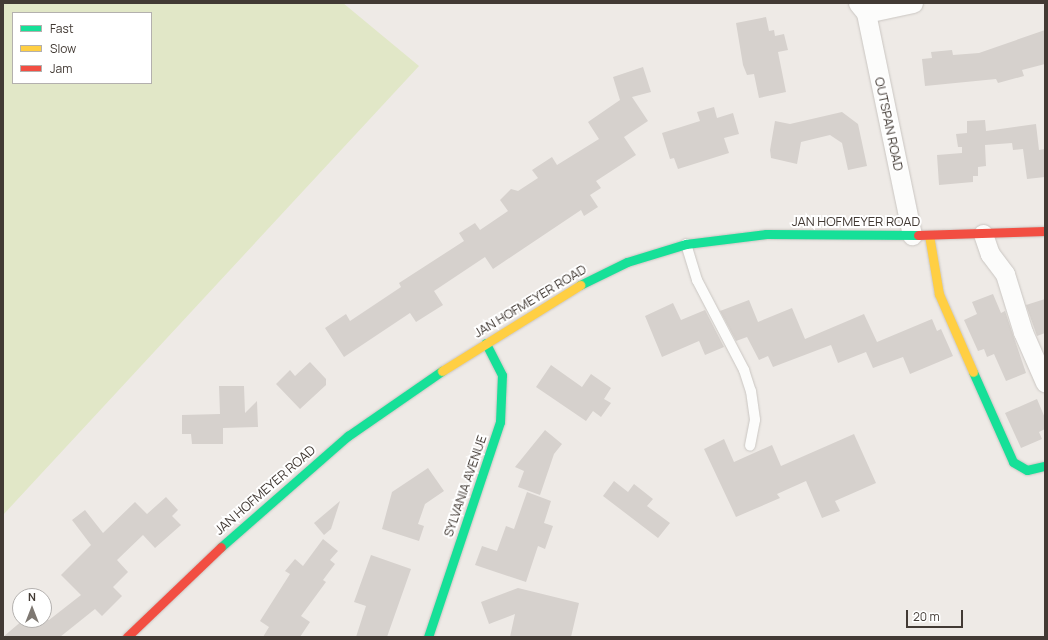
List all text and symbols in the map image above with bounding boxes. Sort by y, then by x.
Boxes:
legend [12,12,152,84]
text: Fast [50,20,74,37]
text: Slow [50,40,76,57]
text: Jam [50,60,72,77]
street label: OUTSPAN ROAD [871,76,907,172]
street label: JAN HOFMEYER ROAD [792,213,920,229]
street label: JAN HOFMEYER ROAD [471,261,589,341]
street label: SYLVANIA AVENUE [440,433,490,539]
street label: JAN HOFMEYER ROAD [211,442,319,538]
north arrow [12,588,52,628]
text: N [28,589,36,604]
scale bar [908,602,965,628]
text: 20 m [913,608,940,625]

